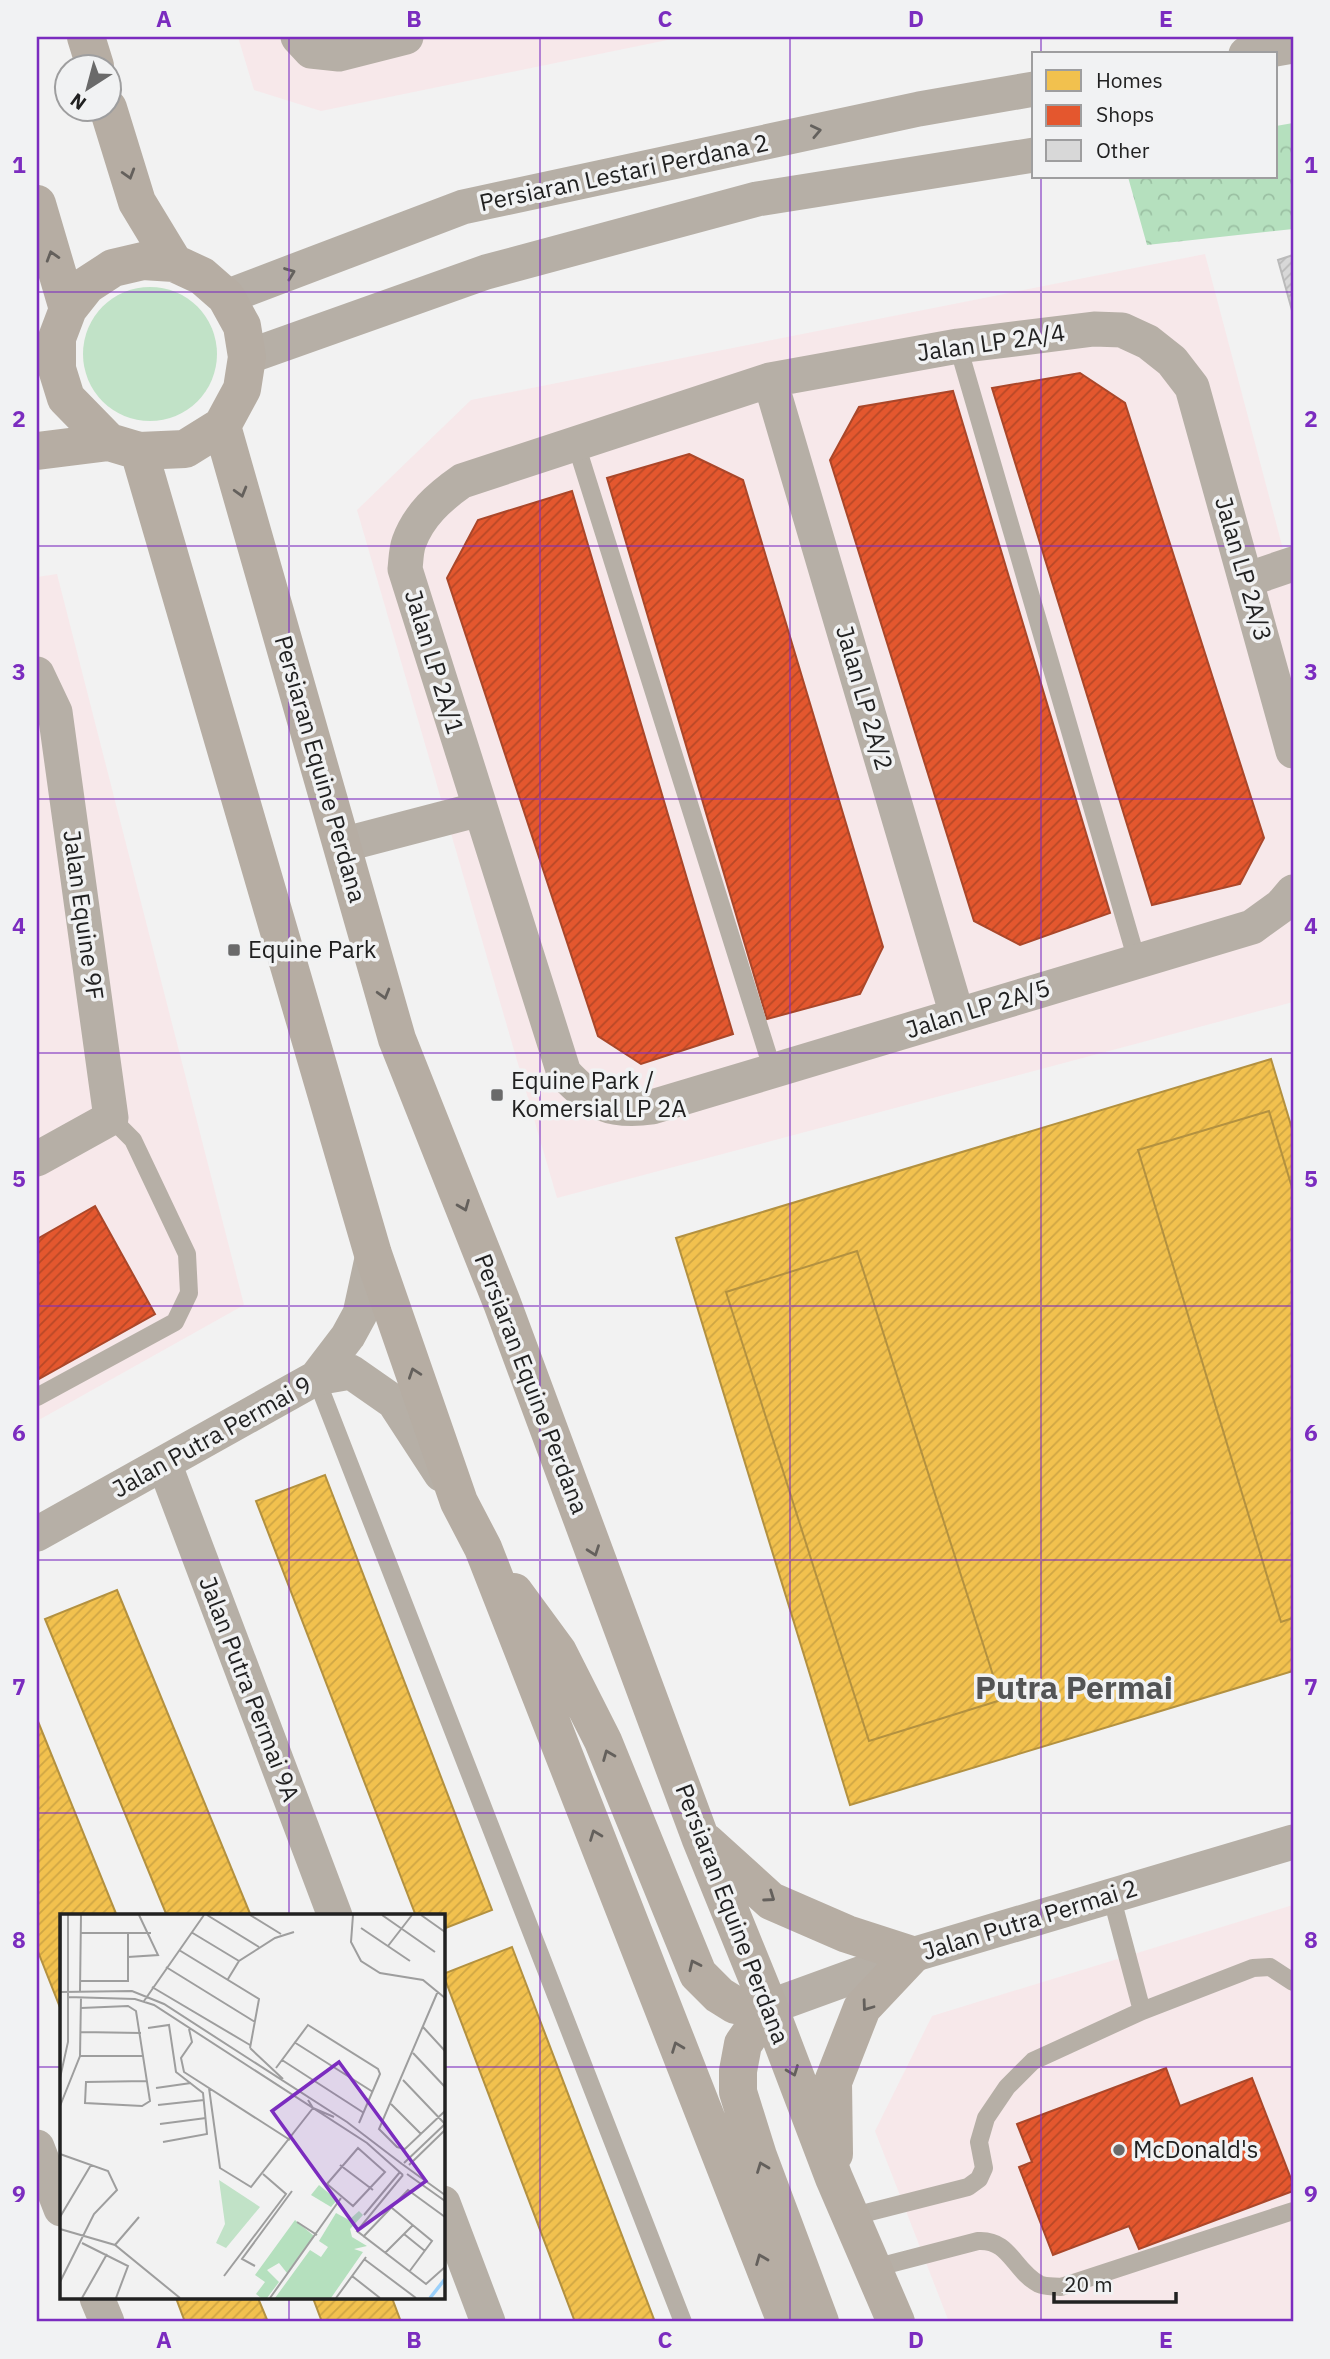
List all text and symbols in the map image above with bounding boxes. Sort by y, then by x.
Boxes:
text: A [156,3,172,33]
text: B [406,3,422,33]
text: C [658,3,673,33]
text: D [908,3,924,33]
text: E [1159,3,1173,33]
north arrow [52,52,122,122]
legend [1032,52,1278,178]
text: Homes [1096,66,1163,94]
text: N [65,88,91,116]
text: Shops [1096,100,1154,128]
one-way arrow [810,125,822,139]
street label: Persiaran Lestari Perdana 2 [476,126,771,218]
text: Other [1096,136,1150,164]
text: 1 [12,149,26,179]
text: 1 [1304,149,1318,179]
one-way arrow [120,167,135,179]
one-way arrow [46,250,61,262]
one-way arrow [284,267,296,281]
street label: Jalan LP 2A/4 [915,316,1067,368]
text: 2 [12,403,26,433]
text: 2 [1304,403,1318,433]
one-way arrow [233,486,247,498]
street label: Jalan LP 2A/3 [1208,493,1280,645]
street label: Jalan LP 2A/1 [398,586,472,738]
street label: Jalan LP 2A/2 [829,622,901,774]
street label: Persiaran Equine Perdana [268,632,374,906]
text: 3 [12,656,26,686]
text: 3 [1304,656,1318,686]
street label: Jalan Equine 9F [56,828,112,1002]
text: 4 [12,910,26,940]
text: 4 [1304,910,1318,940]
place label: Equine Park [248,933,377,965]
marker: Equine Park [226,942,242,958]
street label: Jalan LP 2A/5 [902,971,1054,1045]
one-way arrow [376,987,390,999]
place label: Equine Park / Komersial LP 2A [511,1064,687,1124]
marker: Equine Park / Komersial LP 2A [489,1087,505,1103]
text: 5 [12,1163,26,1193]
text: 5 [1304,1163,1318,1193]
one-way arrow [455,1200,469,1212]
street label: Persiaran Equine Perdana [467,1249,596,1518]
one-way arrow [408,1367,422,1379]
street label: Jalan Putra Permai 9 [106,1368,317,1504]
text: 6 [12,1417,26,1447]
text: 6 [1304,1417,1318,1447]
one-way arrow [586,1544,600,1556]
street label: Jalan Putra Permai 9A [192,1571,308,1806]
district label: Putra Permai [975,1666,1173,1708]
text: 7 [12,1671,26,1701]
text: 7 [1304,1671,1318,1701]
one-way arrow [603,1749,617,1761]
street label: Persiaran Equine Perdana [668,1779,797,2048]
one-way arrow [589,1830,603,1842]
street label: Jalan Putra Permai 2 [918,1871,1141,1967]
one-way arrow [762,1889,775,1902]
inset map [60,1914,444,2300]
text: 8 [12,1924,26,1954]
text: 8 [1304,1924,1318,1954]
one-way arrow [688,1960,702,1972]
one-way arrow [863,1998,875,2011]
one-way arrow [672,2042,686,2054]
one-way arrow [785,2065,799,2077]
place label: McDonald's [1133,2133,1259,2165]
marker: McDonald's [1111,2142,1127,2158]
one-way arrow [756,2161,770,2173]
text: 9 [12,2178,26,2208]
text: 9 [1304,2178,1318,2208]
one-way arrow [755,2254,769,2266]
scale bar [1054,2261,1176,2305]
text: 20 m [1064,2270,1113,2298]
text: A [156,2324,172,2354]
text: B [406,2324,422,2354]
text: C [658,2324,673,2354]
text: D [908,2324,924,2354]
text: E [1159,2324,1173,2354]

